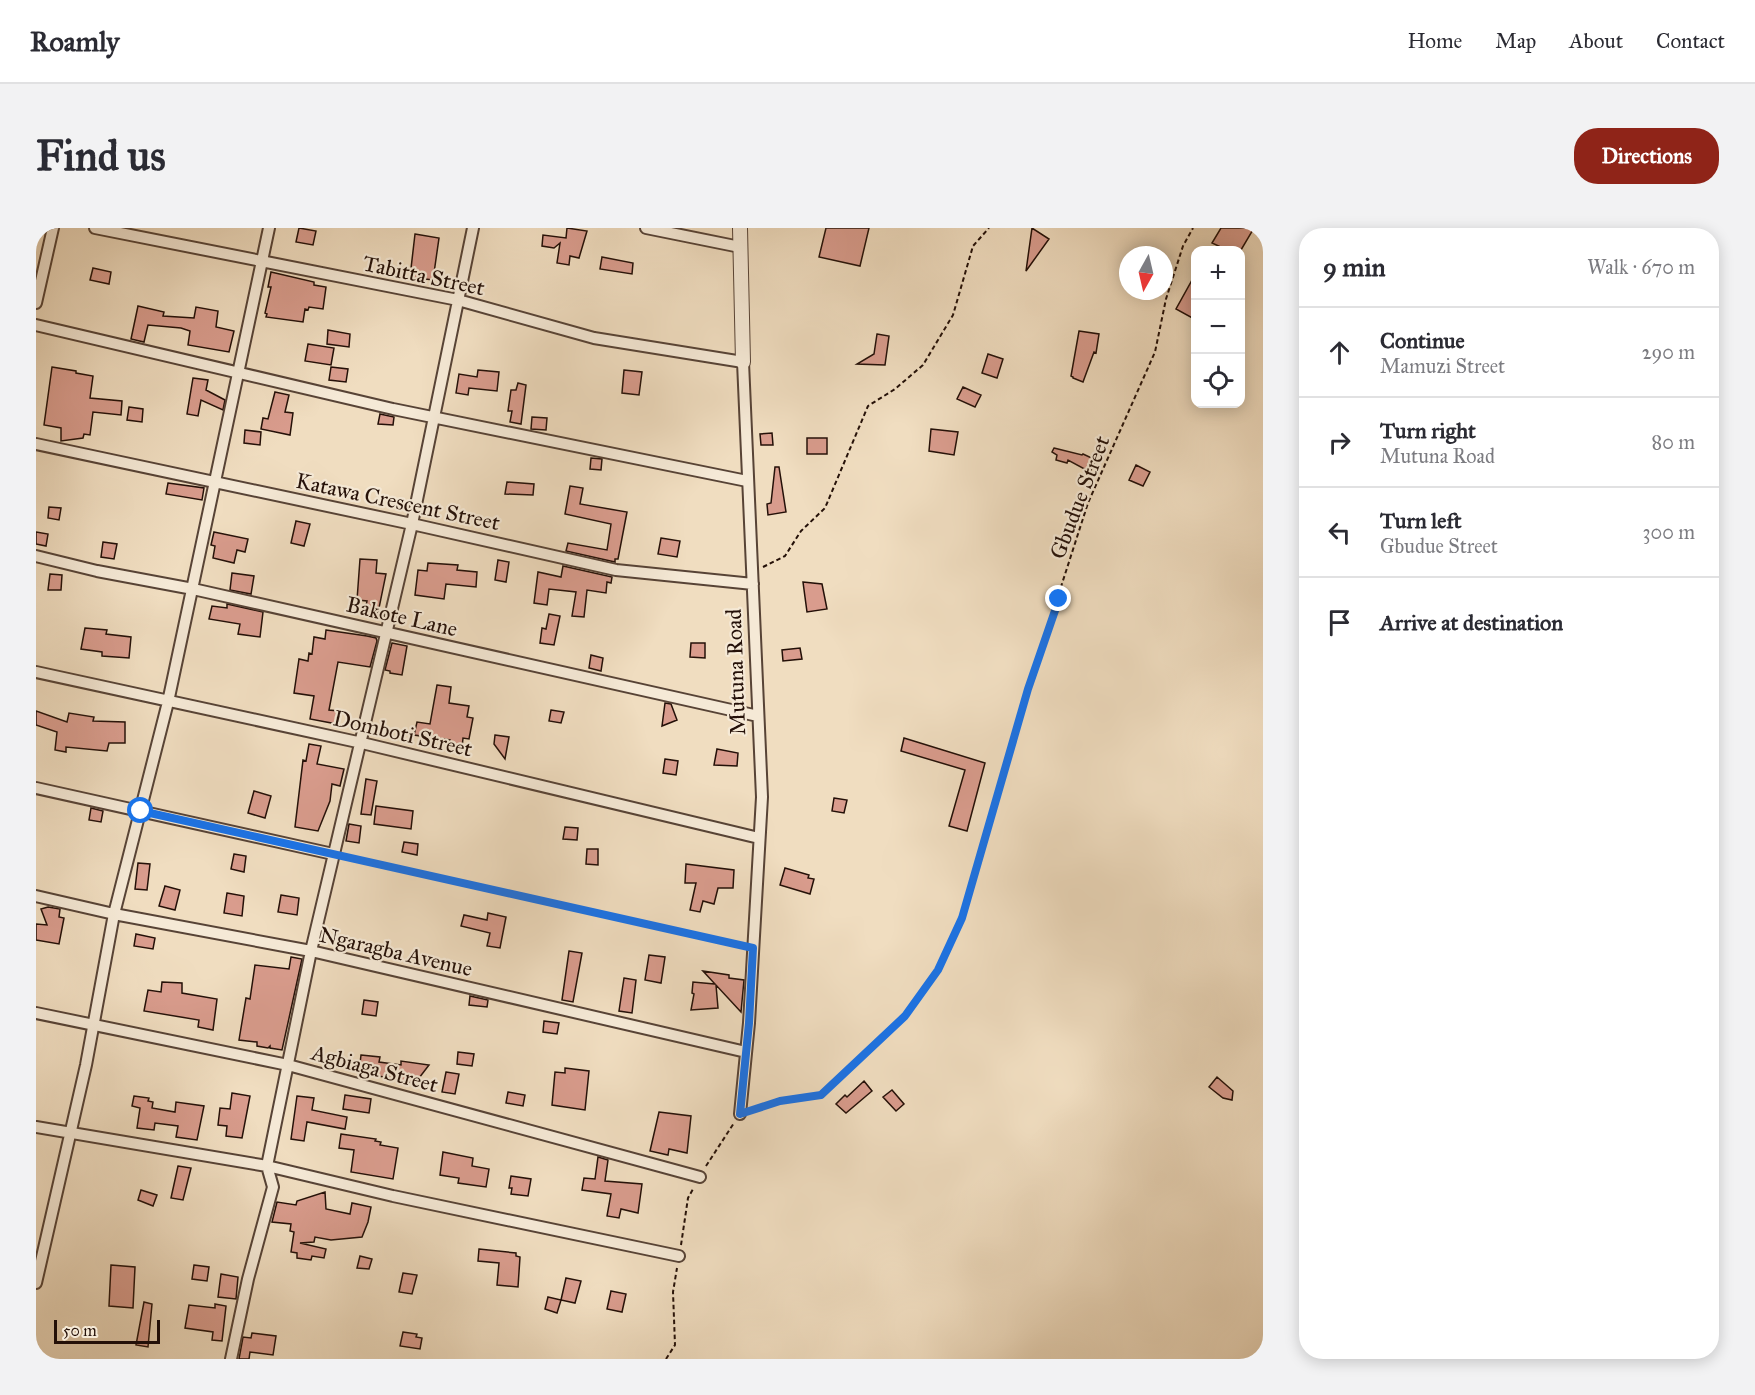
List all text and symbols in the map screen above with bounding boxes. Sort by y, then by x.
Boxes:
text: Roamly [30,24,119,59]
text: Home [1407,28,1462,54]
text: Map [1495,28,1536,54]
text: About [1569,28,1623,54]
text: Contact [1656,28,1725,54]
button: Directions [1574,128,1719,184]
text: Find us [36,130,166,182]
north arrow [1119,246,1173,300]
map controls [1191,246,1245,408]
button: + [1191,246,1245,300]
street label: Tabitta Street [361,249,487,302]
text: 9 min [1323,251,1386,283]
text: Walk · 670 m [1587,255,1695,279]
button: − [1191,300,1245,354]
text: Continue [1380,327,1465,354]
icon: ahead [1323,336,1356,369]
text: 290 m [1642,340,1695,364]
button: locate [1191,354,1245,408]
text: Mamuzi Street [1380,354,1505,378]
text: Turn right [1380,417,1476,444]
icon: right [1323,426,1356,459]
text: 80 m [1652,430,1695,454]
street label: Gbudue Street [1044,432,1115,563]
text: Mutuna Road [1380,444,1495,468]
street label: Katawa Crescent Street [293,467,503,536]
text: Turn left [1380,507,1462,534]
icon: left [1323,516,1356,549]
text: 300 m [1643,520,1695,544]
text: Gbudue Street [1380,534,1498,558]
route end [1045,585,1071,611]
street label: Bakote Lane [344,591,460,642]
icon: arrive [1323,606,1356,639]
street label: Mutuna Road [720,608,751,736]
text: Arrive at destination [1380,609,1563,636]
street label: Domboti Street [331,704,475,763]
route start [127,797,153,823]
street label: Ngaragba Avenue [317,921,475,982]
street label: Agbiaga Street [308,1038,441,1098]
scale bar [54,1317,160,1344]
text: 50 m [63,1321,97,1340]

